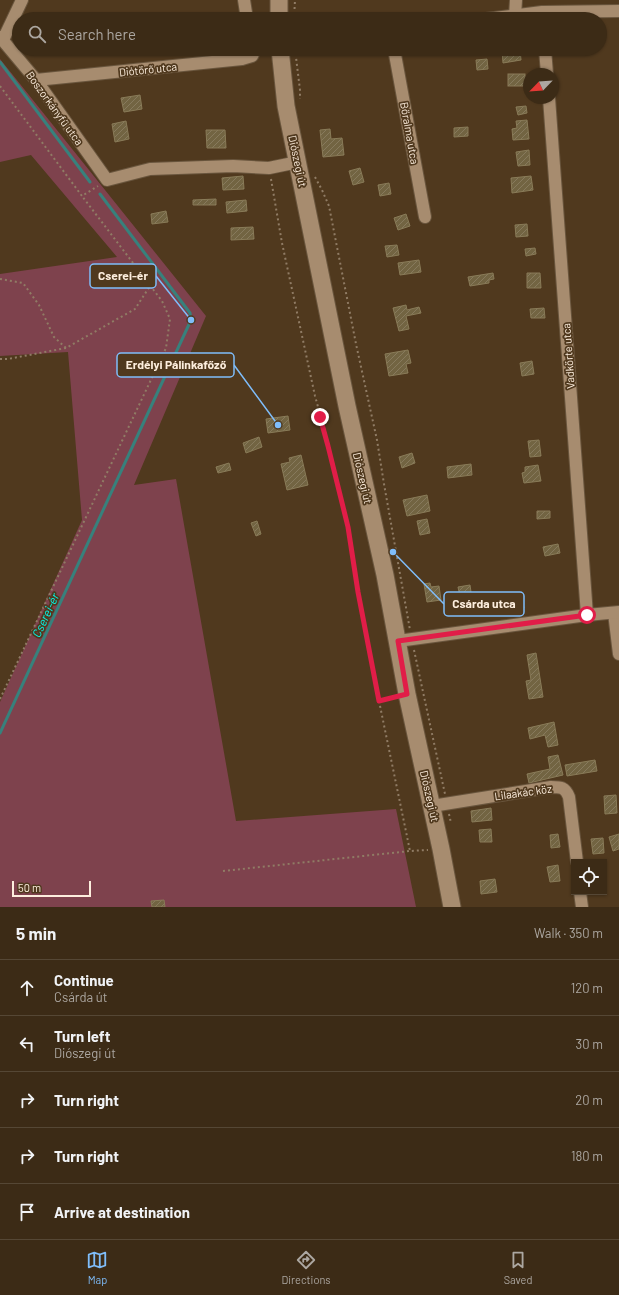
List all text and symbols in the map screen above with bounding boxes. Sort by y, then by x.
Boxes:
search box [12,12,607,56]
icon: search [26,23,48,45]
text: Search here [58,25,136,43]
street label: Diótörő utca [118,59,178,79]
north arrow [523,68,559,104]
street label: Boszorkányfű utca [24,69,86,147]
street label: Bőralma utca [398,101,422,165]
street label: Diószegi út [286,134,310,188]
callout: Cserei-ér [90,264,156,288]
text: Cserei-ér [98,268,148,282]
street label: Vadkörte utca [559,323,577,389]
callout: Erdélyi Pálinkafőző [117,353,234,377]
text: Erdélyi Pálinkafőző [126,357,227,371]
route end [311,408,329,426]
street label: Diószegi út [351,451,375,505]
water label: Cserei-ér [29,590,62,639]
callout: Csárda utca [444,592,524,616]
text: Csárda utca [452,596,516,610]
route start [578,606,596,624]
street label: Diószegi út [418,769,442,823]
street label: Lilaakác köz [493,782,553,802]
map controls [571,859,607,895]
button: locate [571,859,607,895]
scale bar [12,879,91,898]
text: 50 m [18,881,41,894]
text: 5 min [16,923,56,943]
text: Walk · 350 m [534,925,603,941]
text: Continue [54,971,114,989]
icon: ahead [16,977,38,999]
text: 120 m [571,980,603,996]
text: Csárda út [54,989,108,1005]
text: Turn left [54,1027,110,1045]
icon: left [16,1033,38,1055]
text: 30 m [576,1036,603,1052]
text: Diószegi út [54,1045,116,1061]
icon: right [16,1089,38,1111]
text: Turn right [54,1091,119,1109]
text: 20 m [575,1092,603,1108]
icon: right [16,1145,38,1167]
text: Turn right [54,1147,119,1165]
text: 180 m [571,1148,603,1164]
icon: arrive [16,1201,38,1223]
text: Arrive at destination [54,1203,190,1221]
tab: Map [86,1249,108,1286]
tab: Directions [281,1249,331,1286]
tab: Saved [504,1249,533,1286]

